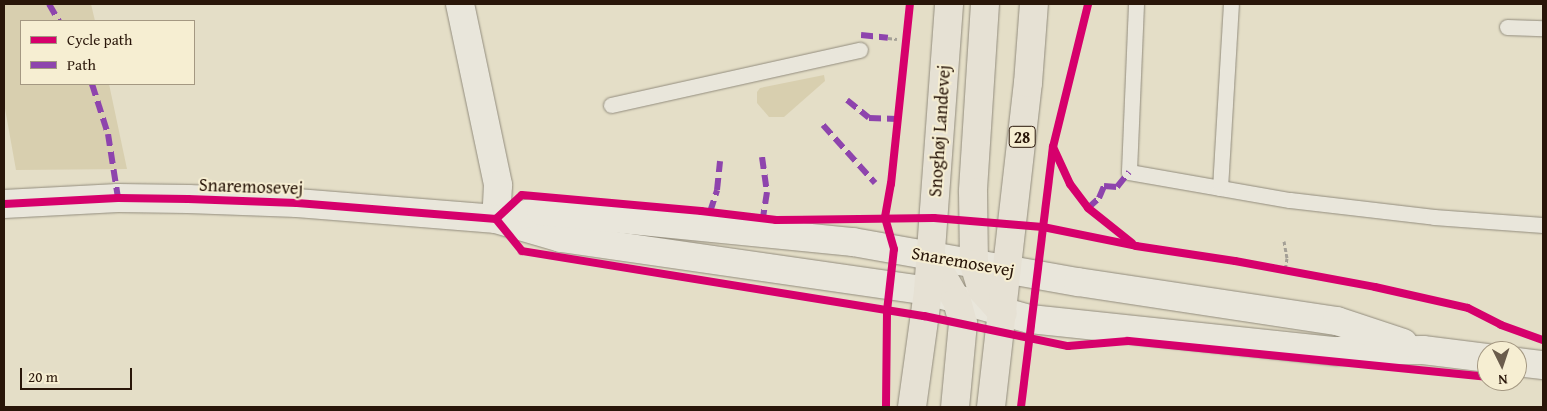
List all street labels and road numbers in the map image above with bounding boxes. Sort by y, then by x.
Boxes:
street label: Snoghøj Landevej [925,64,955,198]
road number: 28 [1008,124,1036,150]
street label: Snaremosevej [199,174,303,200]
street label: Snaremosevej [910,242,1016,282]

